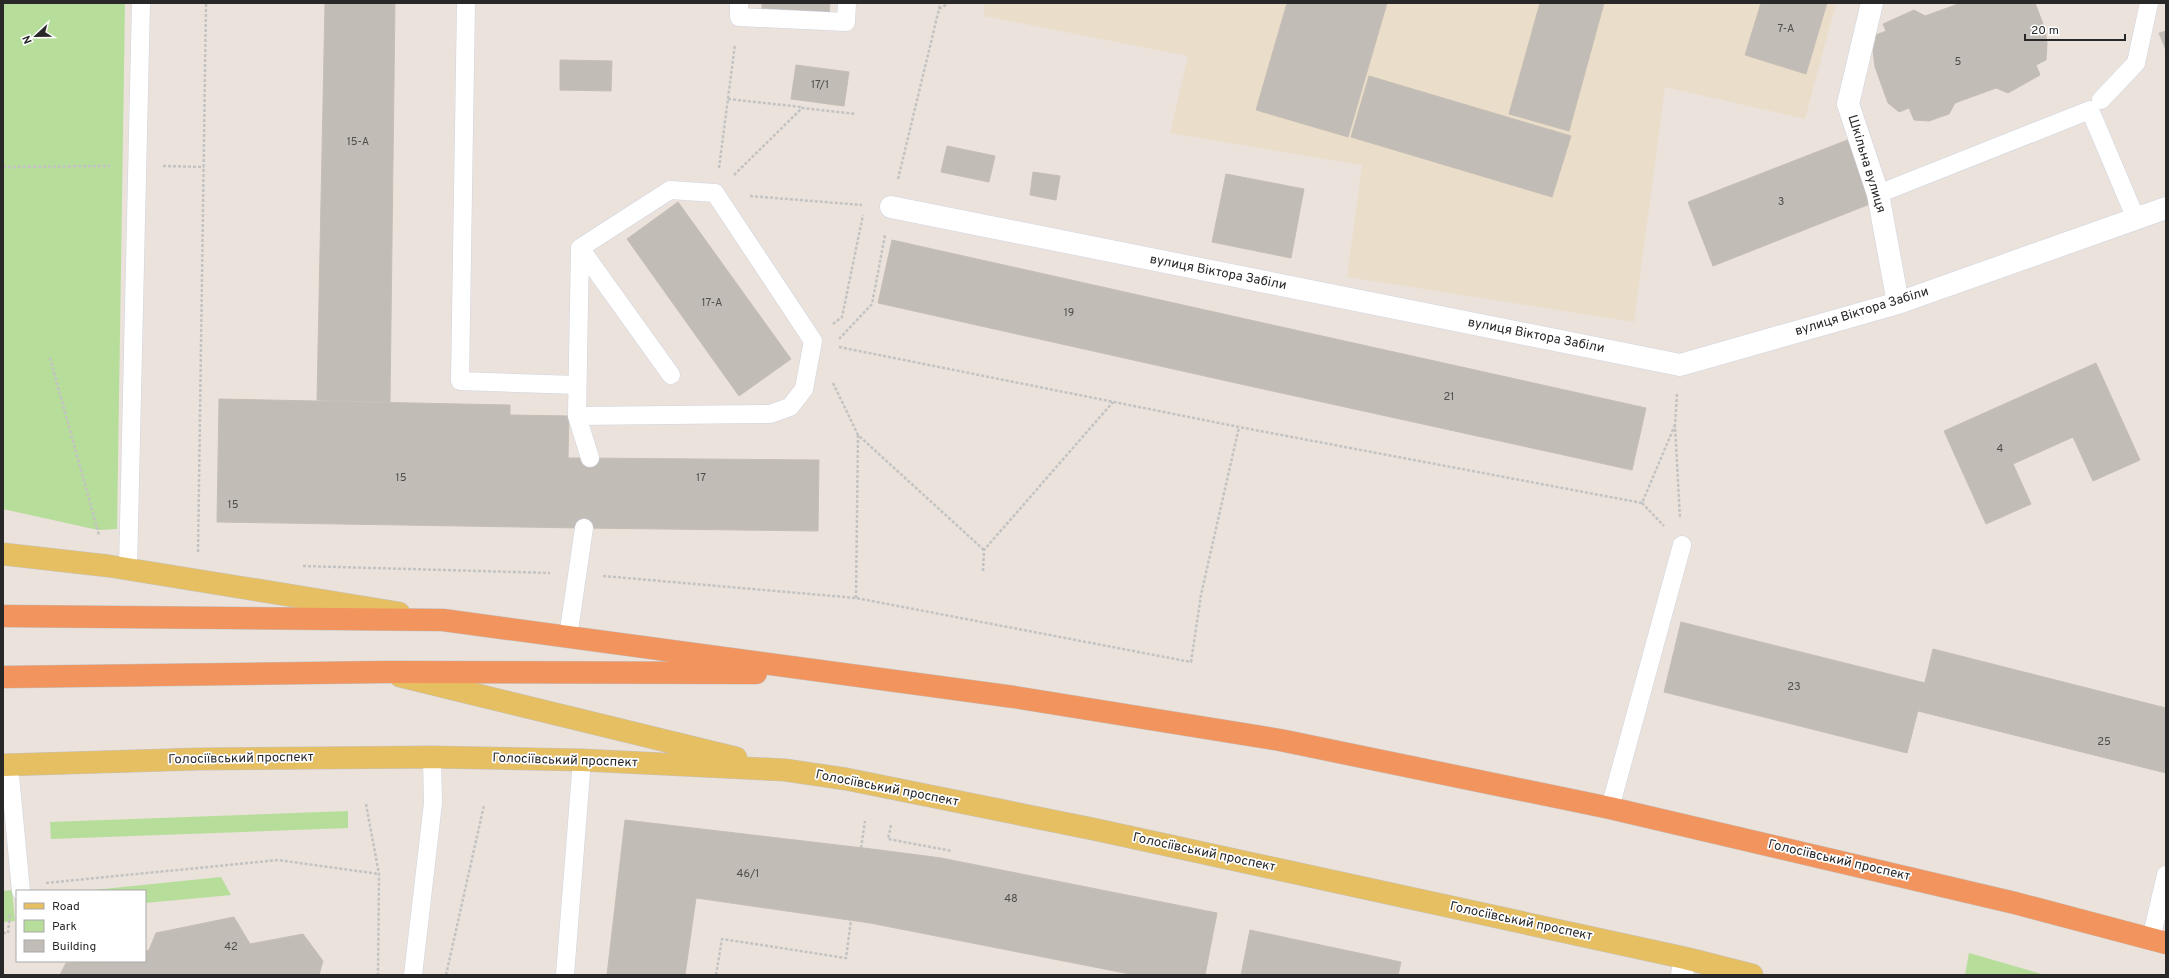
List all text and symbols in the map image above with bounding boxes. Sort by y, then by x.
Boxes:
north arrow [16,16,56,56]
scale bar [2025,16,2125,42]
house number: 7-А [1778,22,1794,36]
text: 20 m [2031,23,2059,39]
text: N [20,33,36,46]
house number: 5 [1955,55,1962,69]
house number: 17/1 [811,78,829,92]
street label: Шкільна вулиця [1843,113,1889,215]
house number: 15-А [347,135,369,149]
house number: 3 [1778,195,1784,209]
street label: вулиця Віктора Забіли [1148,252,1288,294]
street label: вулиця Віктора Забіли [1793,284,1931,340]
house number: 17-А [702,296,722,310]
house number: 19 [1064,306,1074,320]
street label: вулиця Віктора Забіли [1466,315,1606,357]
house number: 21 [1444,390,1454,404]
house number: 4 [1997,442,2004,456]
house number: 15 [396,471,407,485]
house number: 17 [696,471,706,485]
house number: 15 [228,498,239,512]
house number: 23 [1787,680,1801,694]
house number: 25 [2097,735,2111,749]
street label: Голосіївський проспект [168,750,314,768]
street label: Голосіївський проспект [492,750,638,772]
street label: Голосіївський проспект [814,767,960,811]
street label: Голосіївський проспект [1131,830,1277,876]
street label: Голосіївський проспект [1766,837,1912,885]
house number: 46/1 [737,867,759,881]
legend [16,890,146,962]
house number: 48 [1004,892,1018,906]
text: Road [52,899,80,915]
street label: Голосіївський проспект [1448,899,1594,945]
text: Park [52,919,77,935]
text: Building [52,939,96,955]
house number: 42 [224,940,238,954]

